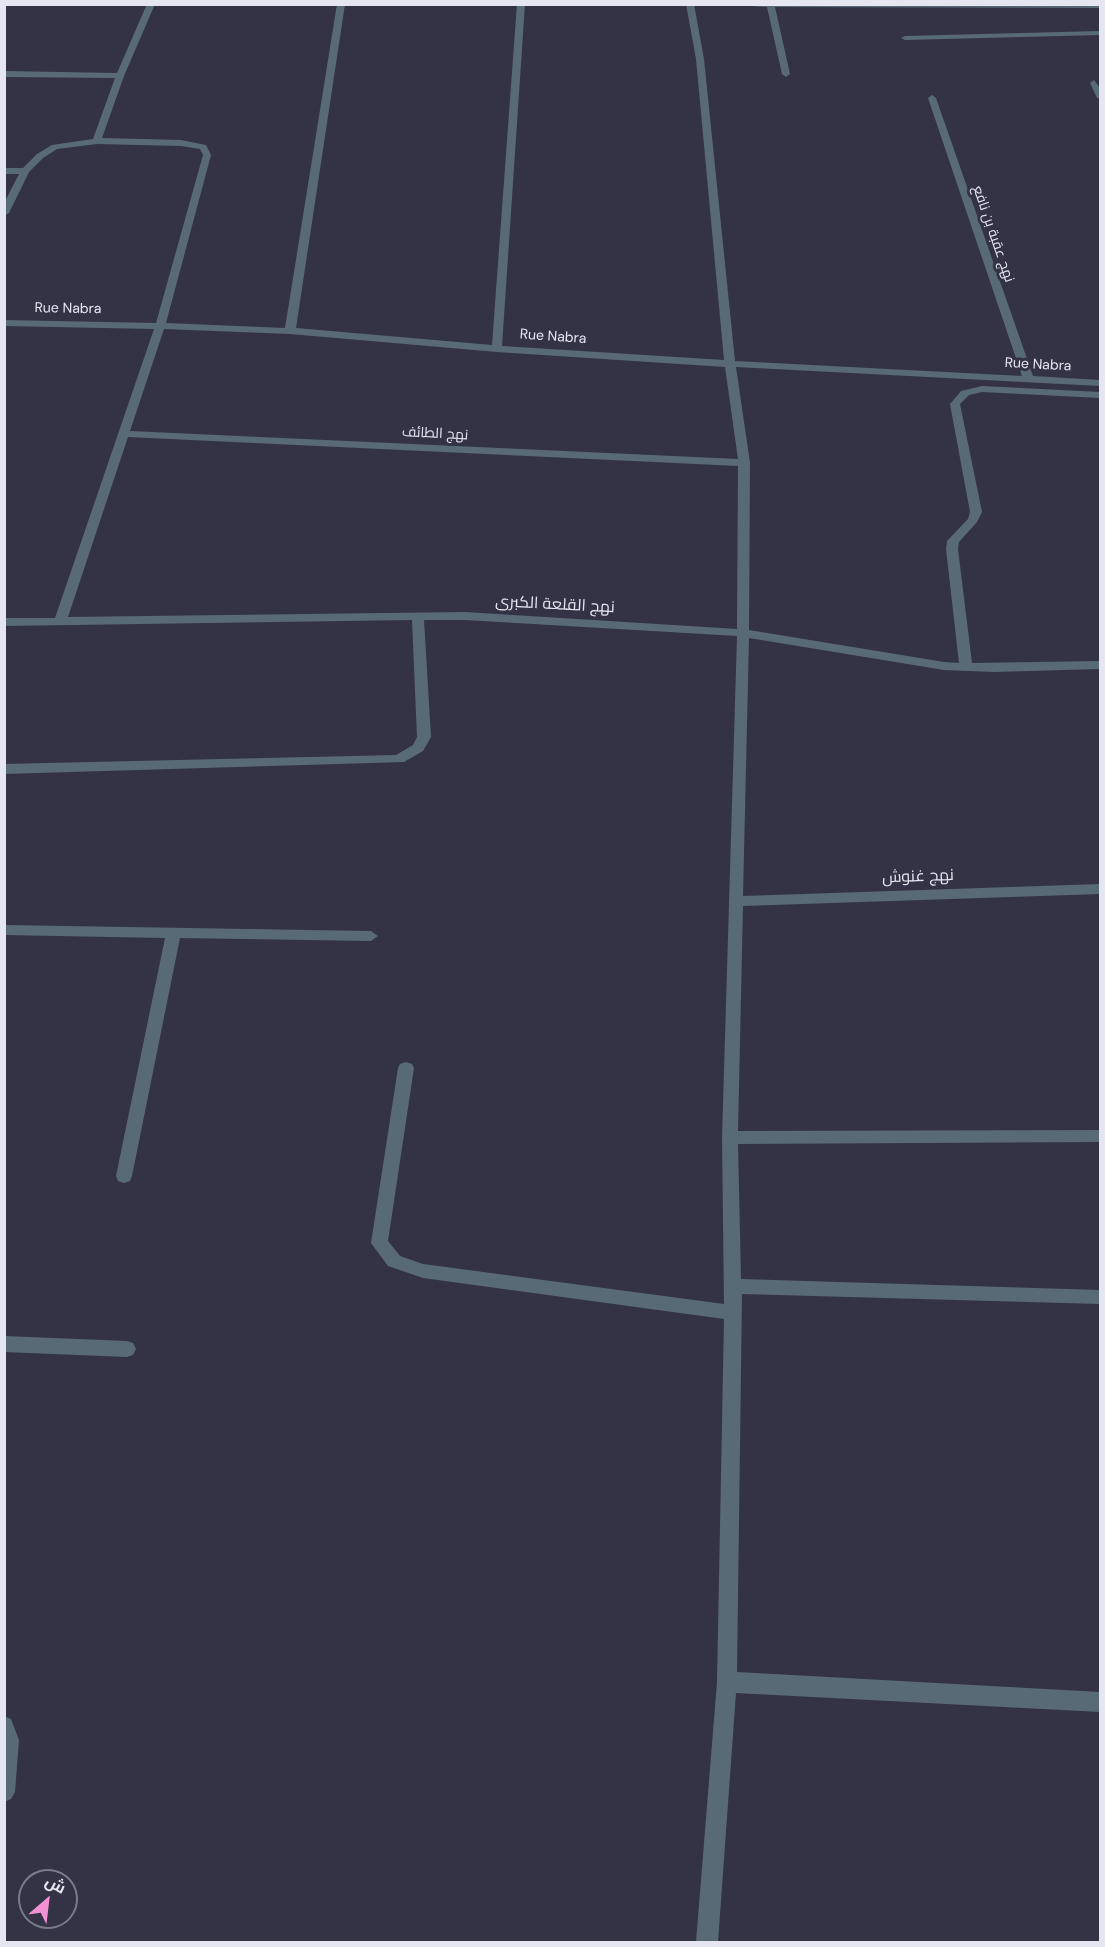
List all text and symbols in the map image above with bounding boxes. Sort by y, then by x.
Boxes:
street label: نهج عقبة بن نافع [969,183,1017,285]
street label: Rue Nabra [34,300,102,318]
street label: Rue Nabra [519,326,587,348]
street label: Rue Nabra [1004,355,1072,375]
street label: نهج الطائف [401,424,469,444]
street label: نهج القلعة الكبرى [495,592,615,618]
street label: نهج غنوش [882,866,954,888]
north arrow [18,1869,78,1929]
text: ش [42,1870,70,1899]

